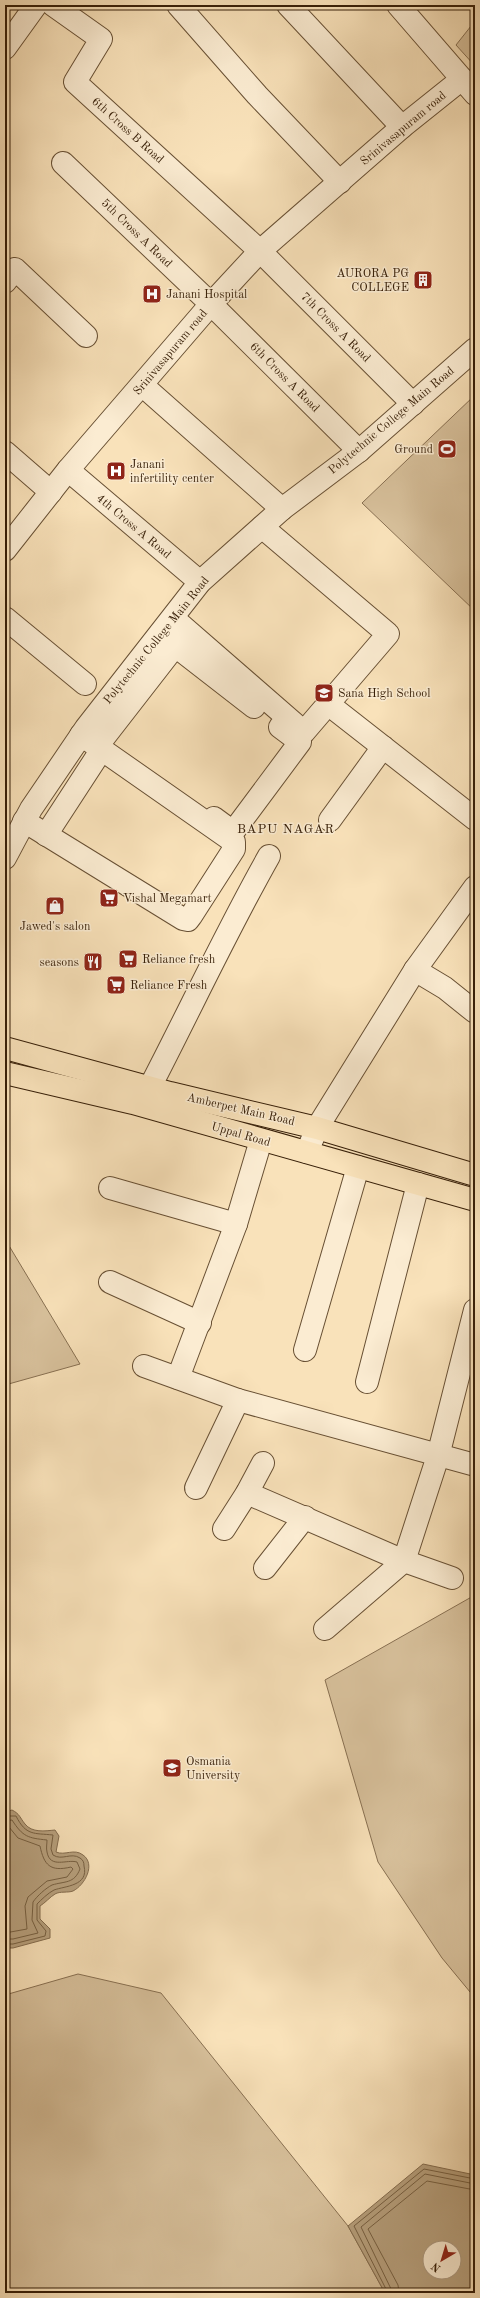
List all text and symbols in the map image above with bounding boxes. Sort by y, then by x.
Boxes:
street label: Srinivasapuram road [358,90,449,168]
street label: 6th Cross B Road [89,95,166,166]
street label: 5th Cross A Road [99,196,175,270]
place label: AURORA PG COLLEGE [337,268,409,294]
building icon: AURORA PG COLLEGE [412,269,434,291]
hospital icon: Janani Hospital [141,283,163,305]
place label: Janani Hospital [166,289,247,301]
street label: 7th Cross A Road [298,291,372,365]
street label: Srinivasapuram road [132,307,210,398]
street label: 6th Cross A Road [247,341,321,415]
street label: Polytechnic College Main Road [326,365,457,477]
sports icon: Ground [436,438,458,460]
place label: Ground [394,444,433,456]
place label: Janani infertility center [130,459,214,485]
hospital icon: Janani infertility center [105,460,127,482]
street label: 4th Cross A Road [94,492,173,561]
street label: Polytechnic College Main Road [102,575,212,707]
school or university icon: Sana High School [313,682,335,704]
place label: Sana High School [338,688,431,700]
district label: BAPU NAGAR [237,823,335,836]
supermarket icon: Vishal Megamart [98,887,120,909]
place label: Vishal Megamart [123,893,212,905]
shop icon: Jawed's salon [44,895,66,917]
place label: Jawed's salon [20,921,91,933]
supermarket icon: Reliance fresh [117,948,139,970]
restaurant icon: seasons [82,951,104,973]
place label: Reliance fresh [142,954,216,966]
place label: seasons [39,957,79,969]
supermarket icon: Reliance Fresh [105,974,127,996]
place label: Reliance Fresh [130,980,208,992]
street label: Amberpet Main Road [186,1092,296,1128]
street label: Uppal Road [210,1121,272,1149]
place label: Osmania University [186,1756,241,1782]
school or university icon: Osmania University [161,1757,183,1779]
north arrow [422,2240,462,2280]
text: N [430,2259,443,2274]

